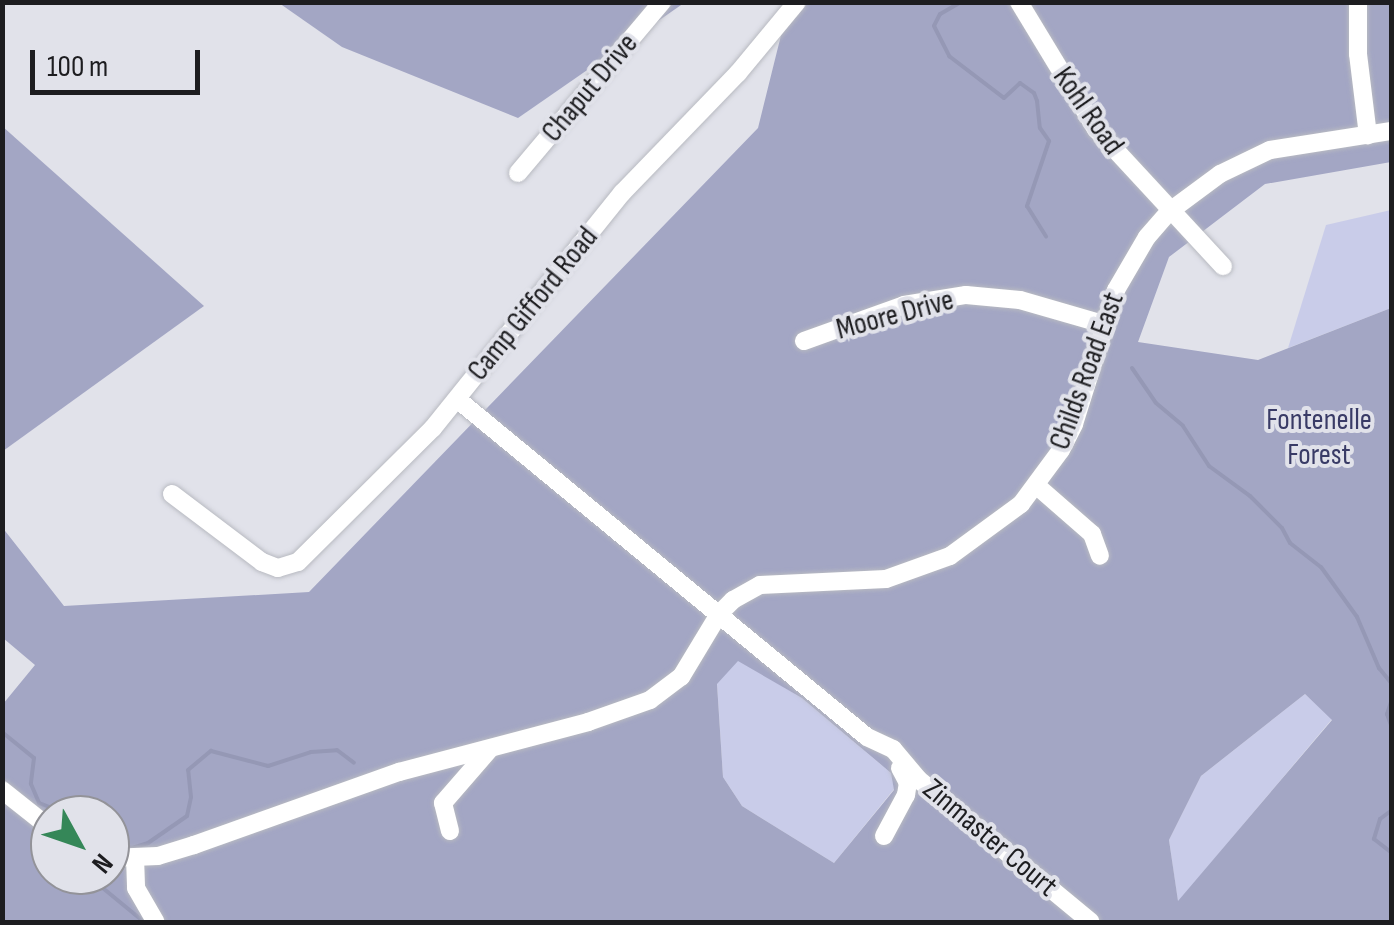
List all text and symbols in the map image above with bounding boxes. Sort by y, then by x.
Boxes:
street label: Chaput Drive [534,27,646,149]
scale bar [35,30,205,92]
text: 100 m [47,49,108,85]
street label: Kohl Road [1045,60,1131,162]
street label: Camp Gifford Road [460,220,606,388]
street label: Moore Drive [832,282,958,348]
street label: Childs Road East [1042,287,1132,455]
park label: Fontenelle Forest [1266,402,1372,472]
street label: Zinmaster Court [916,771,1064,905]
north arrow [30,795,130,895]
text: N [84,847,119,880]

